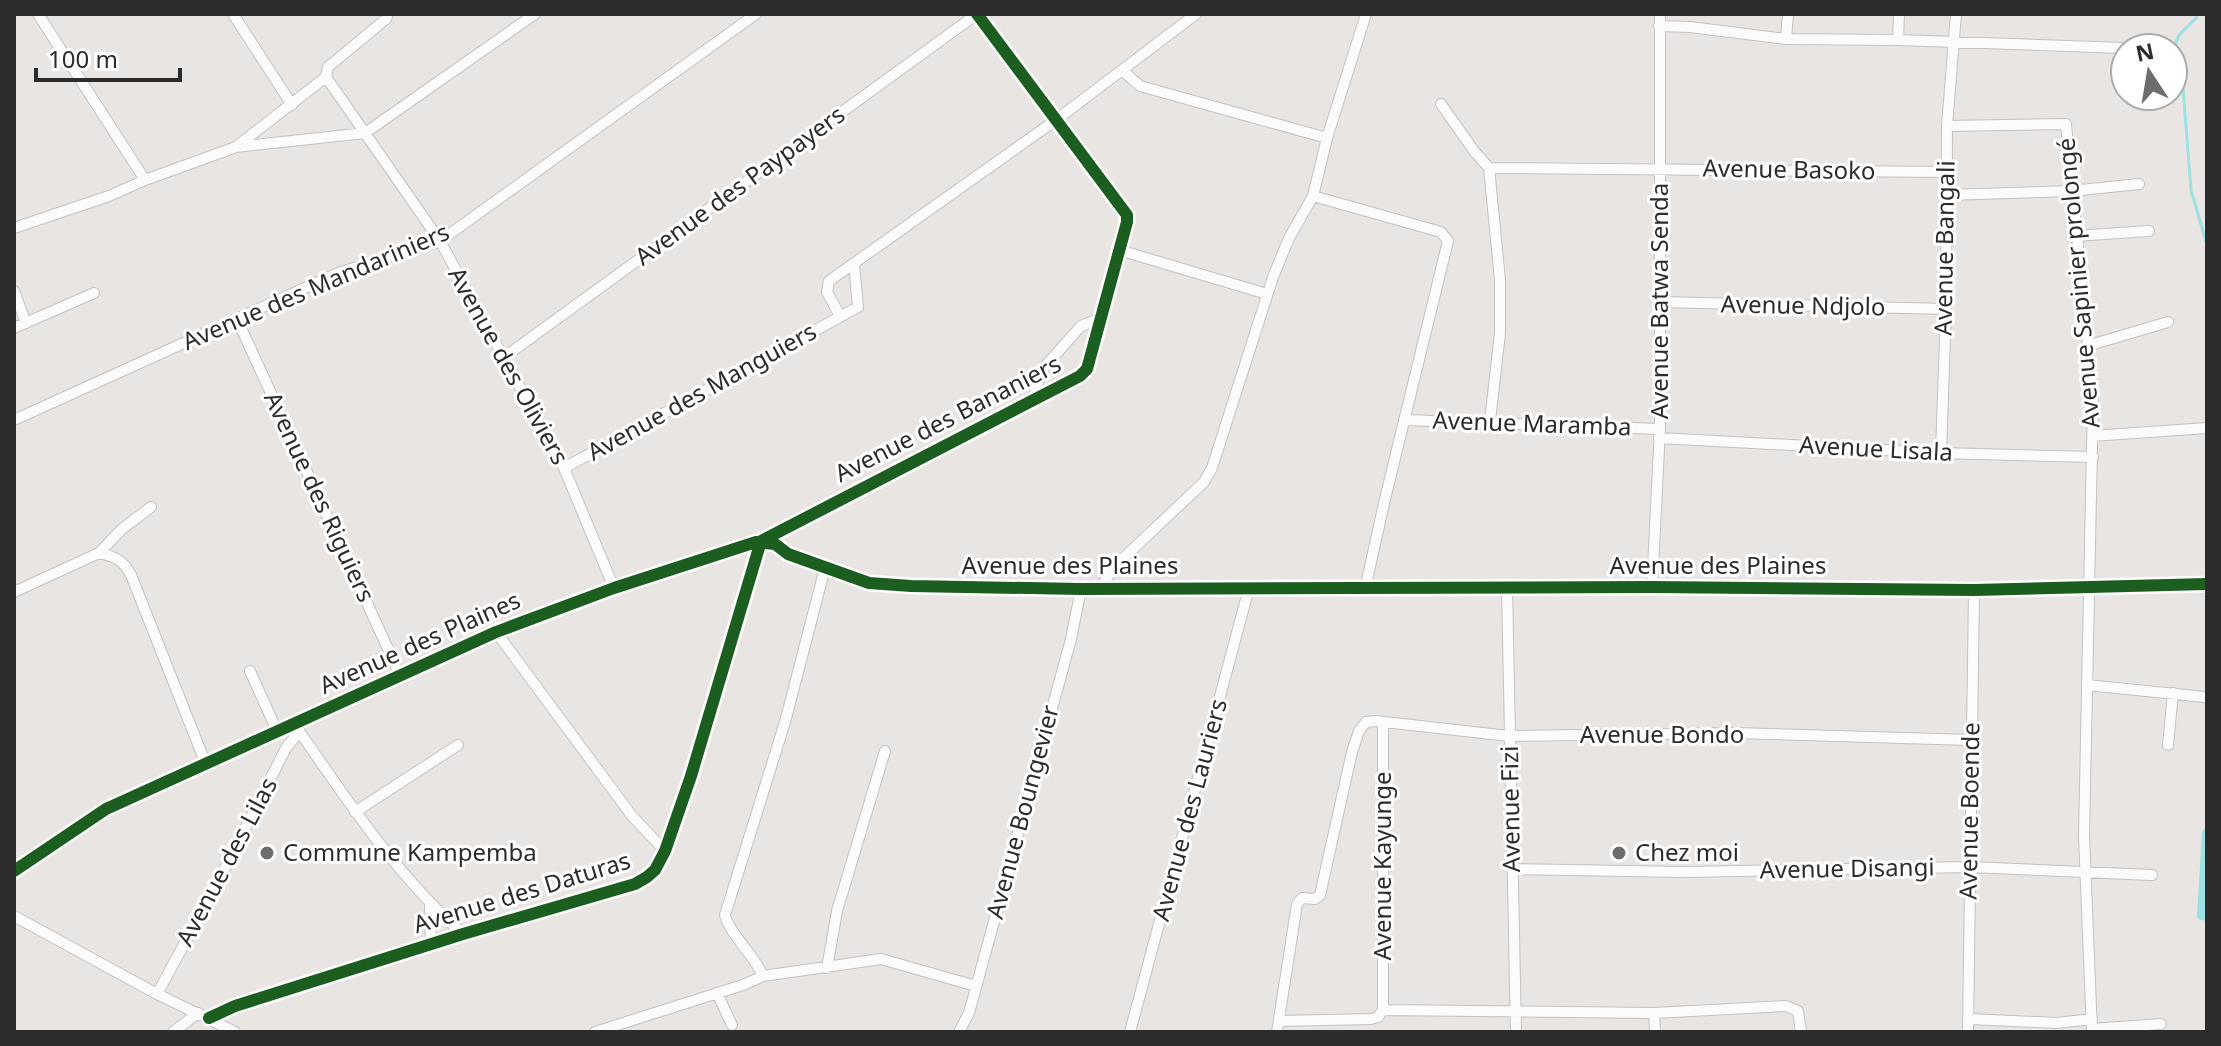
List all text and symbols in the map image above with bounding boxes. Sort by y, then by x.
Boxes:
scale bar [36,32,180,82]
north arrow [2109,32,2189,112]
text: N [2133,35,2157,68]
text: 100 m [48,42,118,75]
street label: Avenue des Paypayers [627,97,851,272]
street label: Avenue Sapinier prolongé [2048,137,2107,430]
street label: Avenue Basoko [1702,150,1876,187]
street label: Avenue Bangali [1925,160,1962,336]
street label: Avenue Batwa Senda [1642,183,1675,419]
street label: Avenue des Mandariniers [177,214,454,357]
street label: Avenue des Oliviers [441,261,577,470]
street label: Avenue Ndjolo [1720,287,1886,322]
street label: Avenue des Manguiers [581,314,822,467]
street label: Avenue des Bananiers [829,346,1066,489]
street label: Avenue des Riguiers [257,386,384,607]
street label: Avenue Maramba [1432,403,1632,442]
street label: Avenue Lisala [1798,427,1954,468]
street label: Avenue des Plaines [962,548,1178,581]
street label: Avenue des Plaines [1610,548,1826,581]
street label: Avenue des Plaines [314,582,525,701]
street label: Avenue des Lauriers [1143,695,1234,924]
street label: Avenue Boungevier [977,701,1066,922]
street label: Avenue Bondo [1580,717,1744,750]
street label: Avenue Boende [1950,722,1987,900]
street label: Avenue Fizi [1492,745,1527,873]
street label: Avenue des Lilas [167,771,284,951]
street label: Avenue Kayunge [1365,771,1398,961]
place label: Commune Kampemba [283,835,537,868]
place label: Chez moi [1635,835,1739,868]
street label: Avenue des Daturas [409,843,634,940]
marker: Commune Kampemba [258,844,276,862]
marker: Chez moi [1610,844,1628,862]
street label: Avenue Disangi [1759,849,1935,886]

